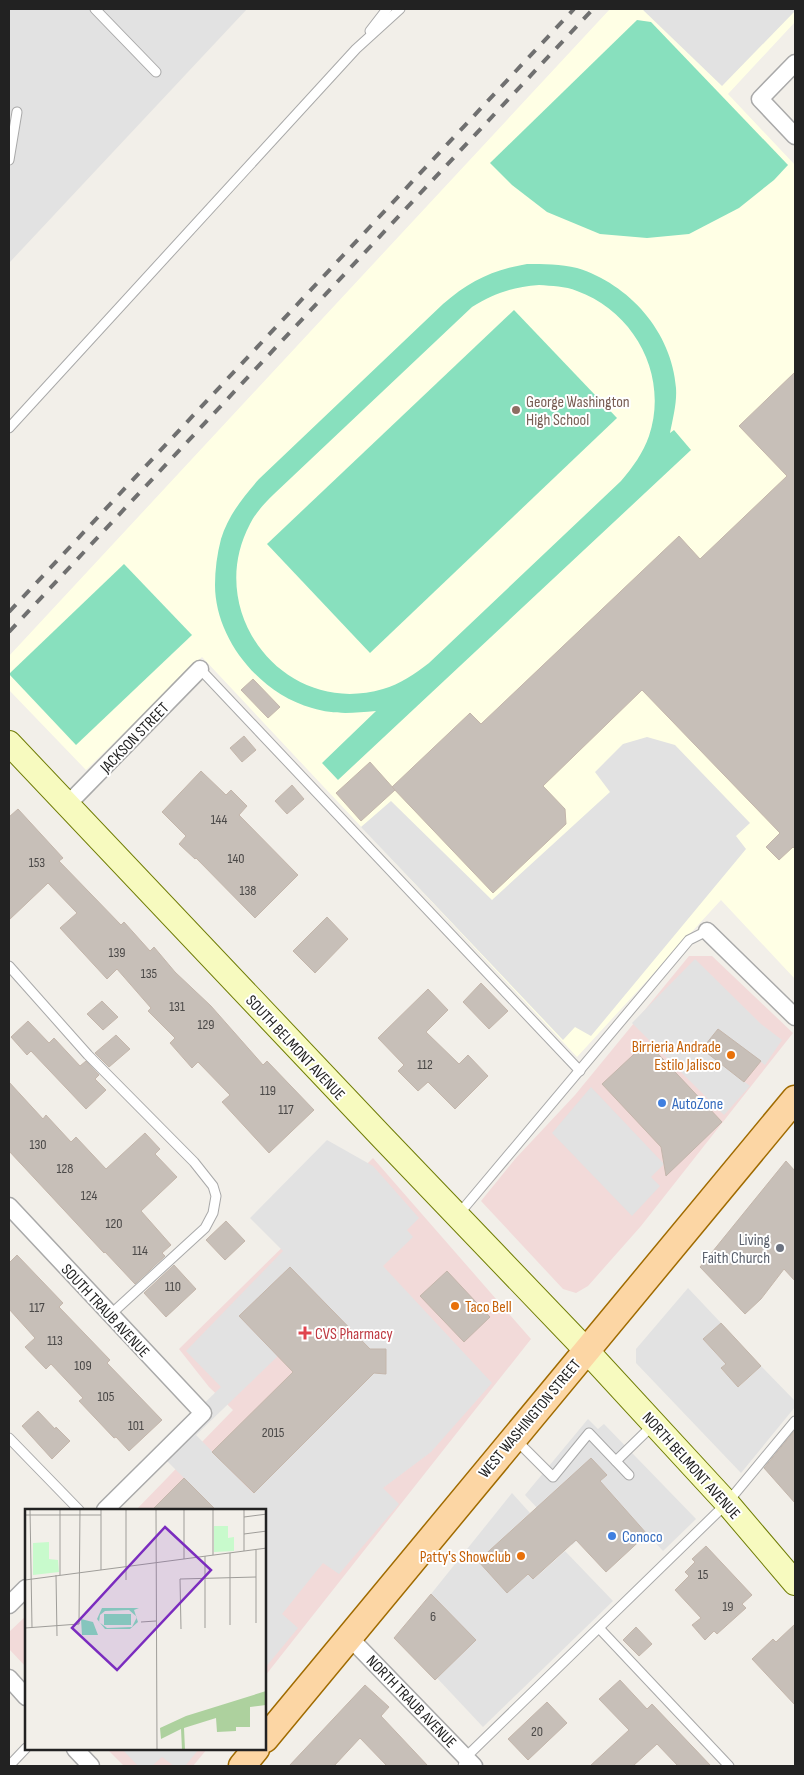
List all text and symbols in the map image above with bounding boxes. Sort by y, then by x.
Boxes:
place label: George Washington High School [526,393,630,430]
marker: George Washington High School [510,404,522,416]
street label: JACKSON STREET [96,698,174,778]
house number: 144 [211,811,227,828]
house number: 140 [228,850,245,867]
house number: 153 [29,854,45,871]
house number: 138 [240,882,256,899]
house number: 139 [109,944,125,961]
house number: 135 [141,965,158,982]
street label: SOUTH BELMONT AVENUE [241,991,349,1105]
house number: 131 [169,998,185,1015]
house number: 129 [197,1016,215,1033]
place label: Birrieria Andrade Estilo Jalisco [632,1038,721,1075]
marker: Birrieria Andrade Estilo Jalisco [725,1049,737,1061]
house number: 112 [417,1056,433,1073]
house number: 119 [260,1082,276,1099]
place label: AutoZone [671,1095,723,1114]
marker: AutoZone [656,1097,668,1109]
house number: 117 [278,1101,294,1118]
house number: 130 [29,1136,47,1153]
house number: 128 [57,1160,73,1177]
house number: 124 [81,1187,97,1204]
house number: 120 [105,1215,123,1232]
place label: Living Faith Church [702,1231,770,1268]
house number: 114 [132,1242,148,1259]
marker: Living Faith Church [774,1242,786,1254]
street label: SOUTH TRAUB AVENUE [57,1260,153,1362]
house number: 110 [165,1278,181,1295]
place label: Taco Bell [465,1298,512,1317]
house number: 117 [29,1299,45,1316]
marker: Taco Bell [449,1300,461,1312]
place label: CVS Pharmacy [315,1325,393,1344]
marker: CVS Pharmacy [299,1327,311,1339]
house number: 113 [47,1332,63,1349]
street label: WEST WASHINGTON STREET [475,1355,586,1482]
house number: 109 [74,1357,92,1374]
house number: 105 [98,1388,115,1405]
street label: NORTH BELMONT AVENUE [638,1409,744,1523]
house number: 101 [128,1417,144,1434]
house number: 2015 [262,1424,285,1441]
inset map [25,1509,266,1750]
place label: Conoco [622,1528,663,1547]
marker: Conoco [606,1530,618,1542]
place label: Patty's Showclub [420,1548,511,1567]
marker: Patty's Showclub [515,1550,527,1562]
house number: 15 [698,1566,709,1583]
house number: 19 [722,1598,734,1615]
house number: 6 [430,1608,436,1625]
street label: NORTH TRAUB AVENUE [362,1652,460,1752]
house number: 20 [531,1723,543,1740]

